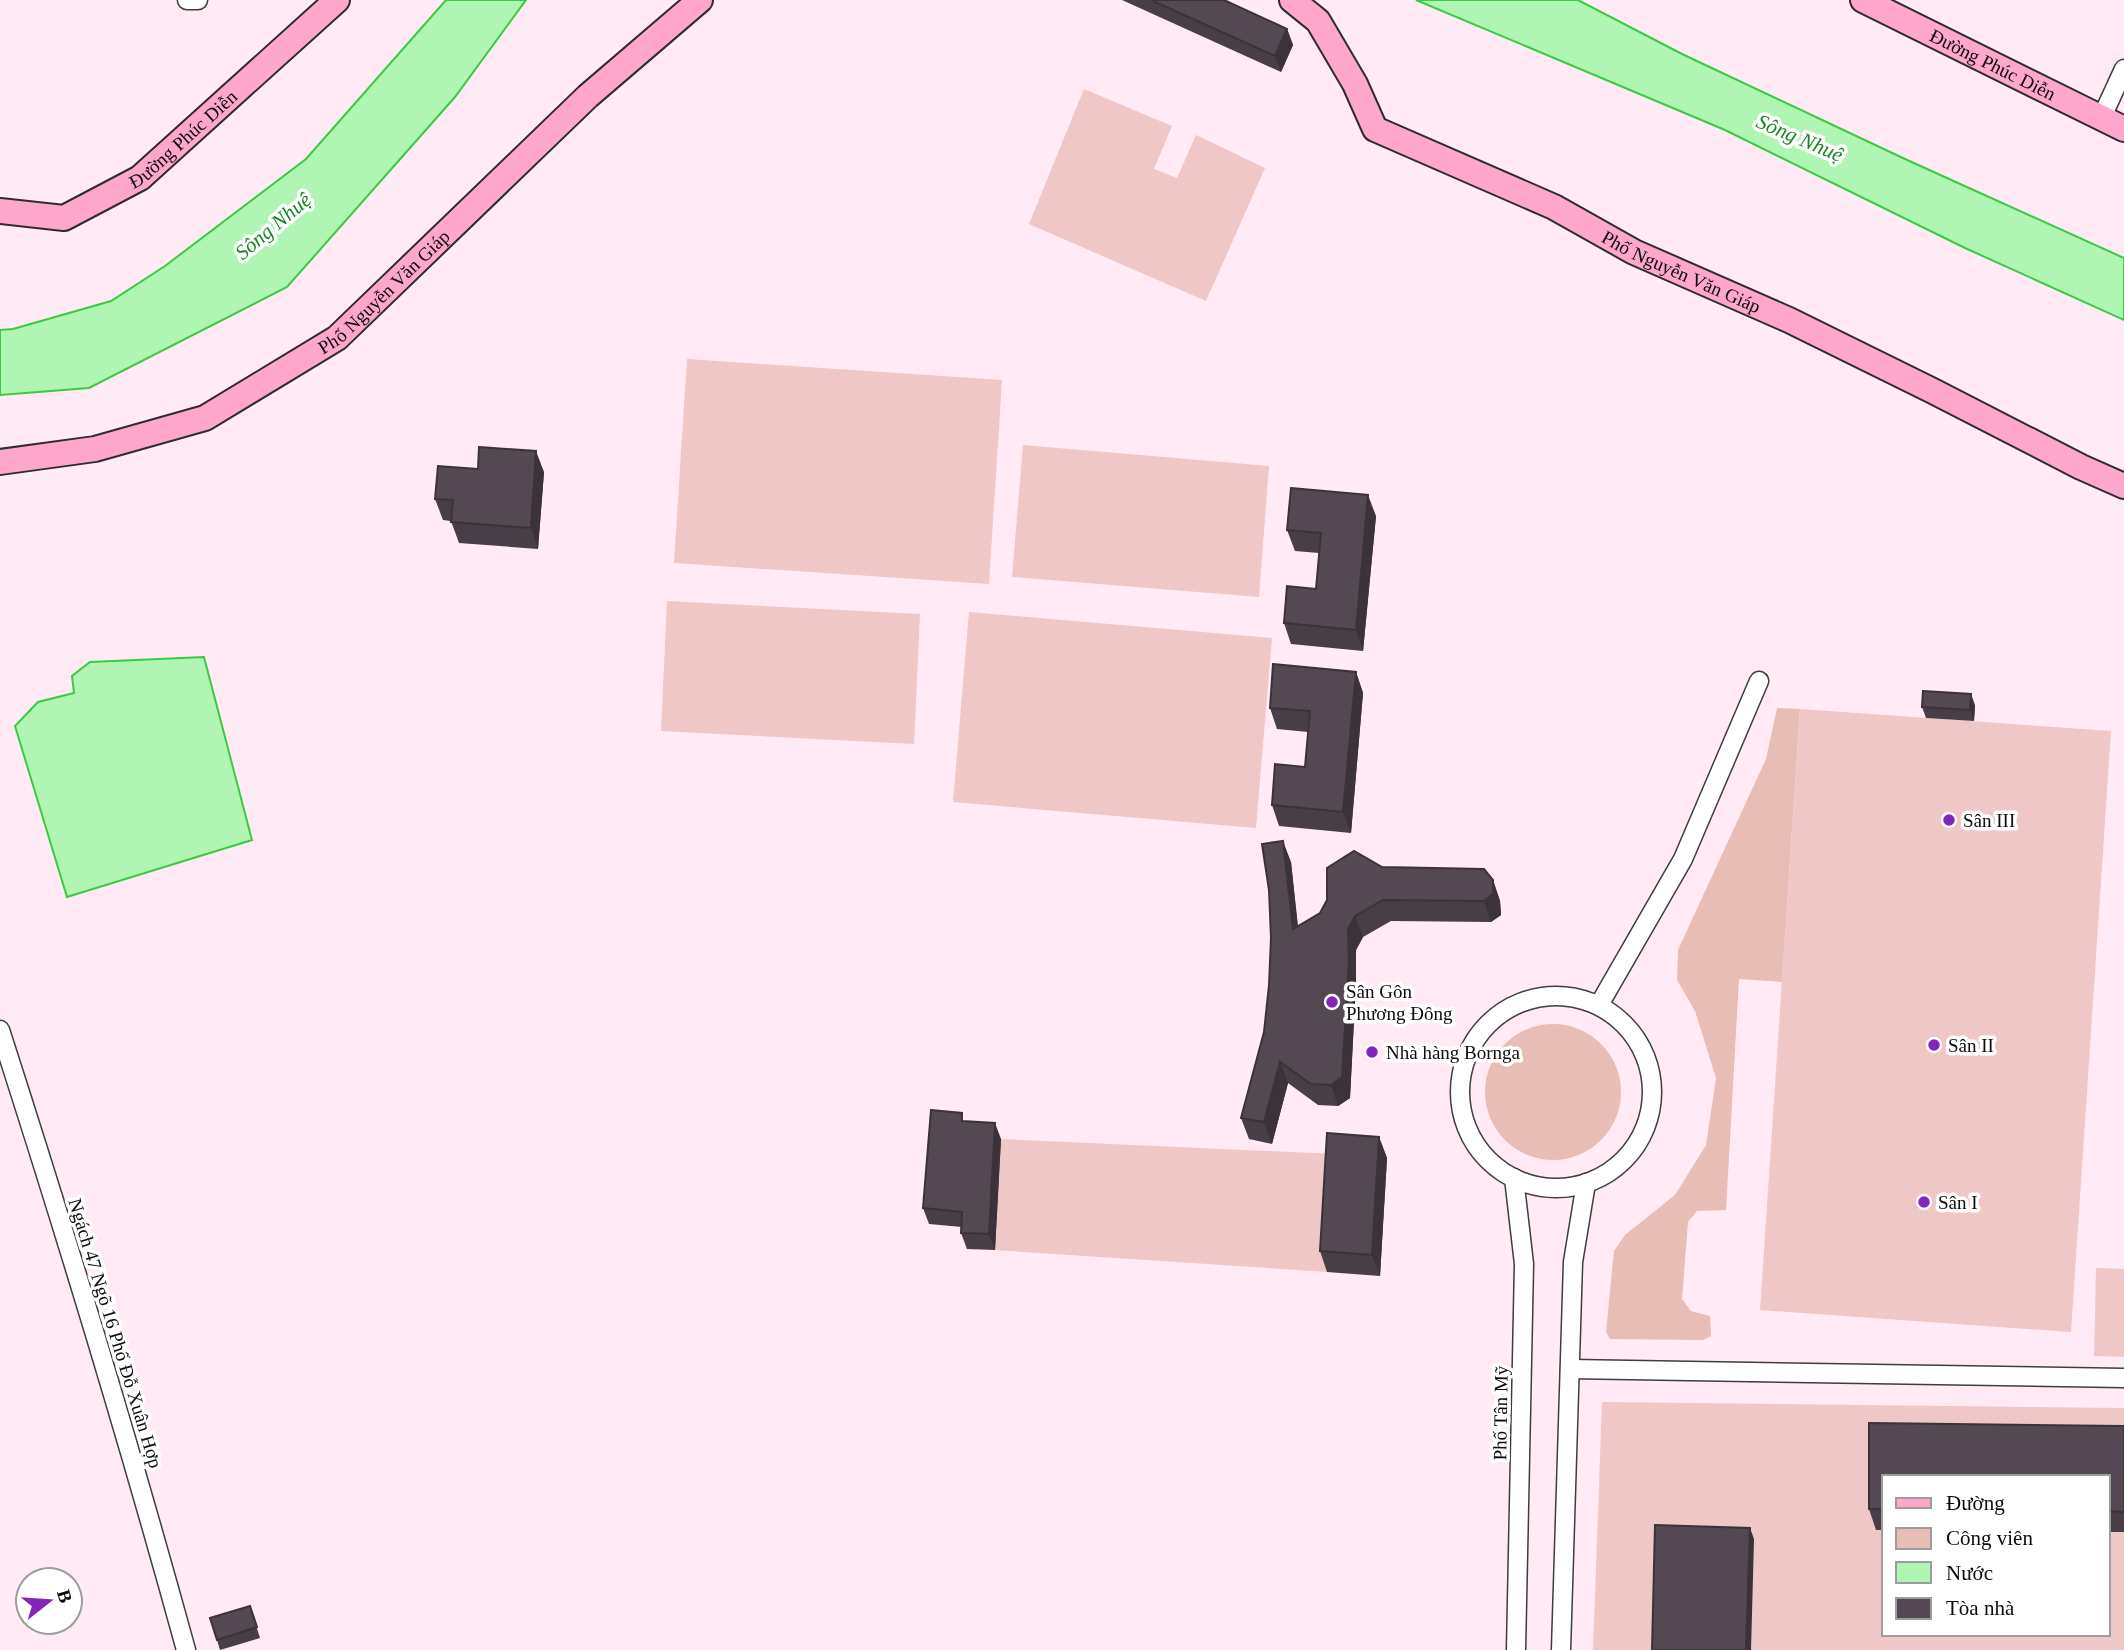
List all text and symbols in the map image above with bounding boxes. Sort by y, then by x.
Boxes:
street label: Đường Phúc Diễn [1926,25,2060,105]
street label: Đường Phúc Diễn [126,85,242,193]
water label: Sông Nhuệ [1753,109,1847,167]
water label: Sông Nhuệ [230,187,316,265]
street label: Phố Nguyễn Văn Giáp [314,226,454,358]
street label: Phố Nguyễn Văn Giáp [1598,226,1764,317]
place label: Sân III [1963,810,2015,831]
marker: Sân III [1941,812,1957,828]
place label: Sân Gôn Phương Đông [1346,981,1453,1024]
marker: Sân Gôn Phương Đông [1324,994,1340,1010]
place label: Sân II [1948,1035,1994,1056]
marker: Sân II [1926,1037,1942,1053]
place label: Nhà hàng Bornga [1386,1042,1521,1063]
marker: Nhà hàng Bornga [1364,1044,1380,1060]
place label: Sân I [1938,1192,1978,1213]
marker: Sân I [1916,1194,1932,1210]
street label: Ngách 47 Ngõ 16 Phố Đỗ Xuân Hợp [64,1196,167,1470]
street label: Phố Tân Mỹ [1489,1365,1512,1461]
legend [1882,1475,2110,1636]
text: Đường [1946,1491,2005,1515]
text: Công viên [1946,1526,2033,1550]
text: Nước [1946,1561,1993,1585]
north arrow [14,1566,84,1636]
text: B [53,1587,77,1606]
text: Tòa nhà [1946,1596,2015,1620]

